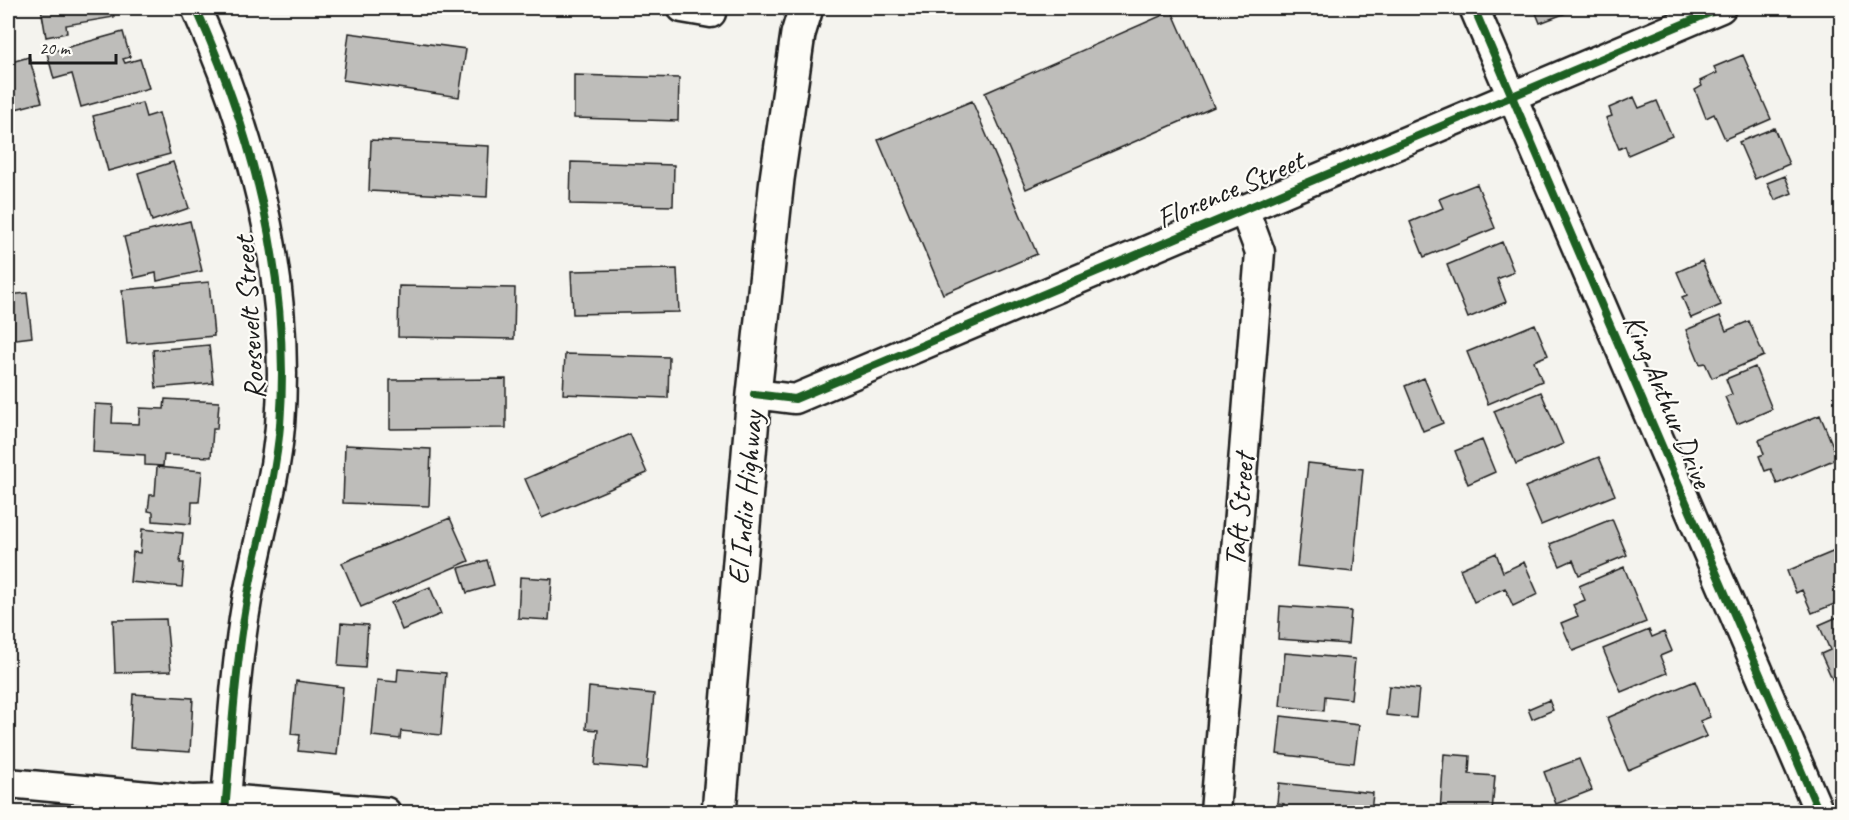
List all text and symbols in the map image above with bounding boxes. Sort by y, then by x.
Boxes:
scale bar [30,27,116,65]
text: 20 m [39,37,72,59]
street label: Florence Street [1151,140,1312,237]
street label: Roosevelt Street [224,232,274,401]
street label: King Arthur Drive [1614,309,1722,495]
street label: El Indio Highway [718,407,772,586]
street label: Taft Street [1215,448,1263,568]

